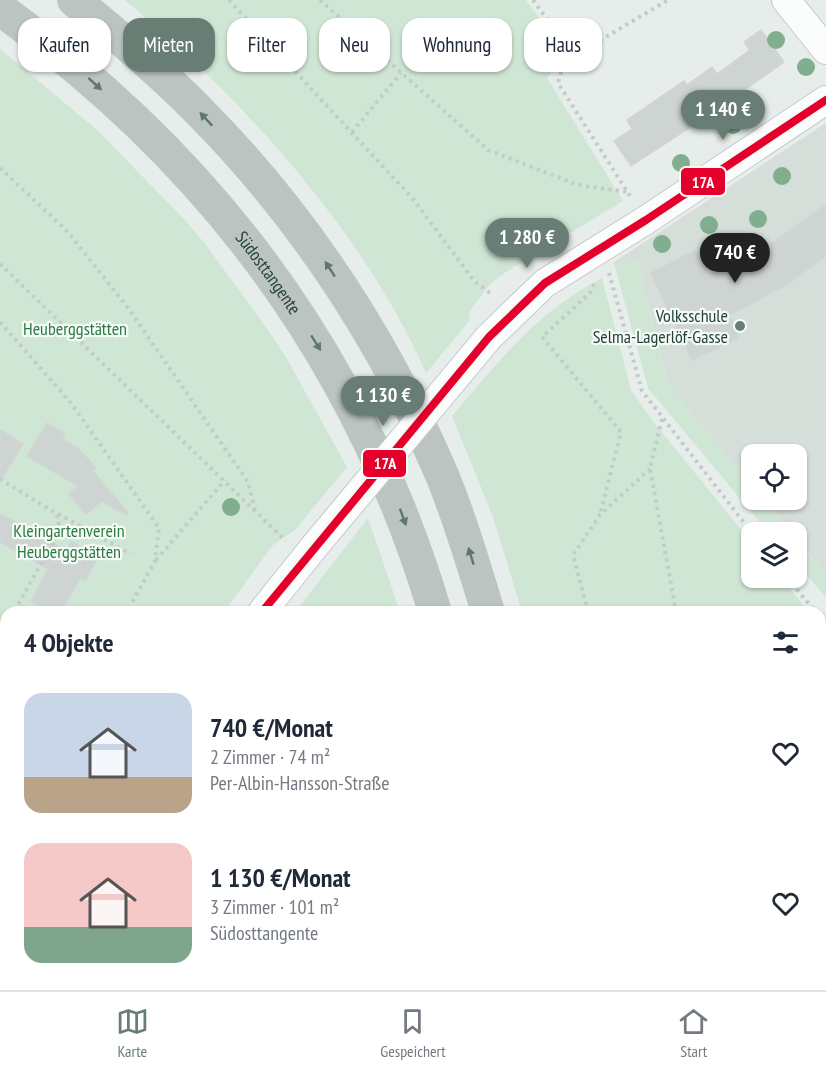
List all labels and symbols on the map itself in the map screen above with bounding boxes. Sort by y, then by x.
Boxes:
one-way arrow [87,77,102,90]
pin: 1 140 € [668,90,778,141]
one-way arrow [199,111,213,126]
line badge: 17A [680,167,726,196]
text: 17A [692,172,715,192]
pin: 1 280 € [472,218,582,269]
street label: Südosttangente [230,226,306,319]
pin: 740 € [693,233,777,284]
one-way arrow [324,261,335,277]
place label: Volksschule Selma-Lagerlöf-Gasse [593,304,728,348]
park label: Heuberggstätten [23,317,127,340]
marker: Volksschule Selma-Lagerlöf-Gasse [733,319,747,333]
one-way arrow [311,335,322,351]
pin: 1 130 € [328,376,438,427]
line badge: 17A [362,449,407,478]
text: 17A [374,453,397,473]
one-way arrow [399,508,409,526]
park label: Kleingartenverein Heuberggstätten [13,519,125,563]
one-way arrow [466,547,475,565]

